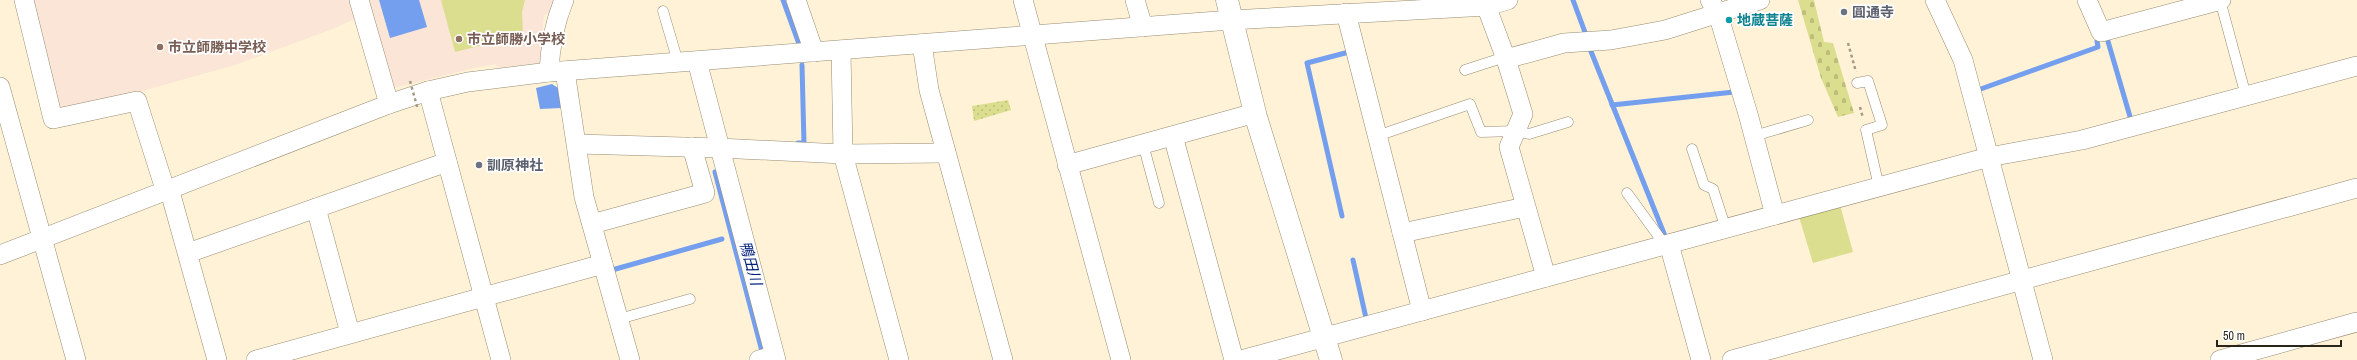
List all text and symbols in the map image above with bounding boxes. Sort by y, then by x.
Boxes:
place label: 圓通寺 [1852,3,1894,21]
marker: 圓通寺 [1839,7,1849,17]
place label: 地蔵菩薩 [1737,11,1793,29]
marker: 地蔵菩薩 [1724,15,1734,25]
place label: 市立師勝小学校 [467,30,565,48]
marker: 市立師勝小学校 [454,34,464,44]
place label: 市立師勝中学校 [168,38,266,56]
marker: 市立師勝中学校 [155,42,165,52]
place label: 訓原神社 [487,156,543,174]
marker: 訓原神社 [474,160,484,170]
water label: 鴨田川 [735,239,767,289]
scale bar [2217,322,2341,348]
text: 50 m [2223,328,2245,344]

